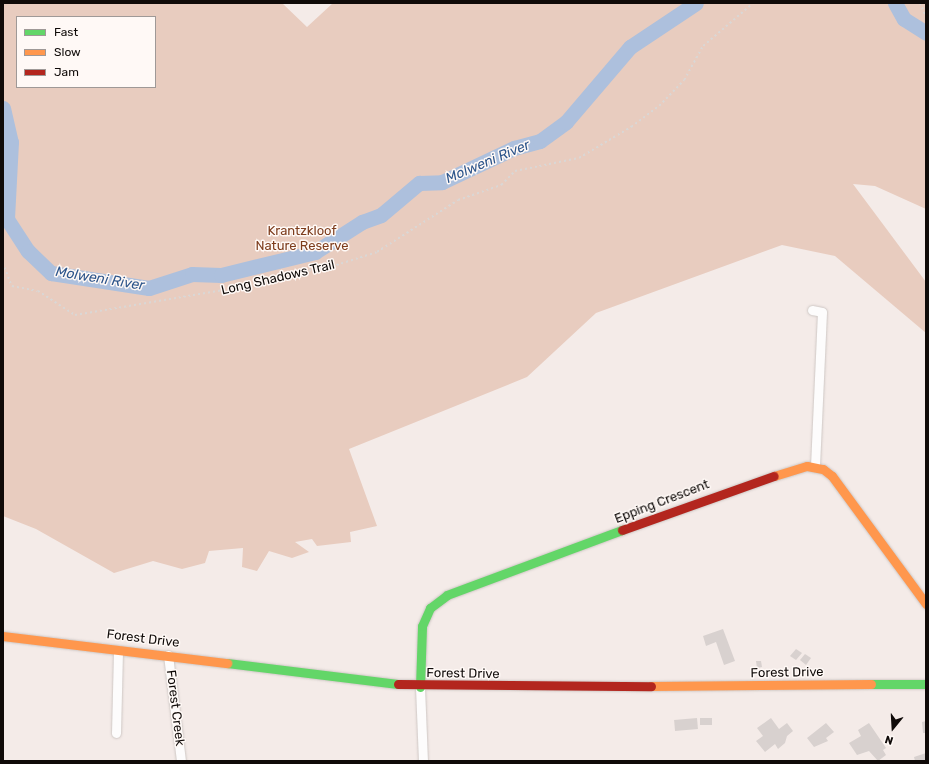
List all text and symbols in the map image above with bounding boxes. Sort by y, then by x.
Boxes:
legend [16,16,156,88]
text: Fast [54,25,78,39]
text: Slow [54,45,81,59]
text: Jam [54,65,79,79]
water label: Molweni River [443,137,533,187]
park label: Krantzkloof Nature Reserve [255,224,349,255]
street label: Long Shadows Trail [219,257,337,299]
water label: Molweni River [54,264,146,294]
street label: Epping Crescent [613,477,711,527]
street label: Forest Drive [106,627,180,651]
street label: Forest Drive [750,665,824,681]
street label: Forest Drive [426,666,500,682]
street label: Forest Creek [163,669,187,747]
north arrow [873,708,913,748]
text: N [883,732,895,747]

